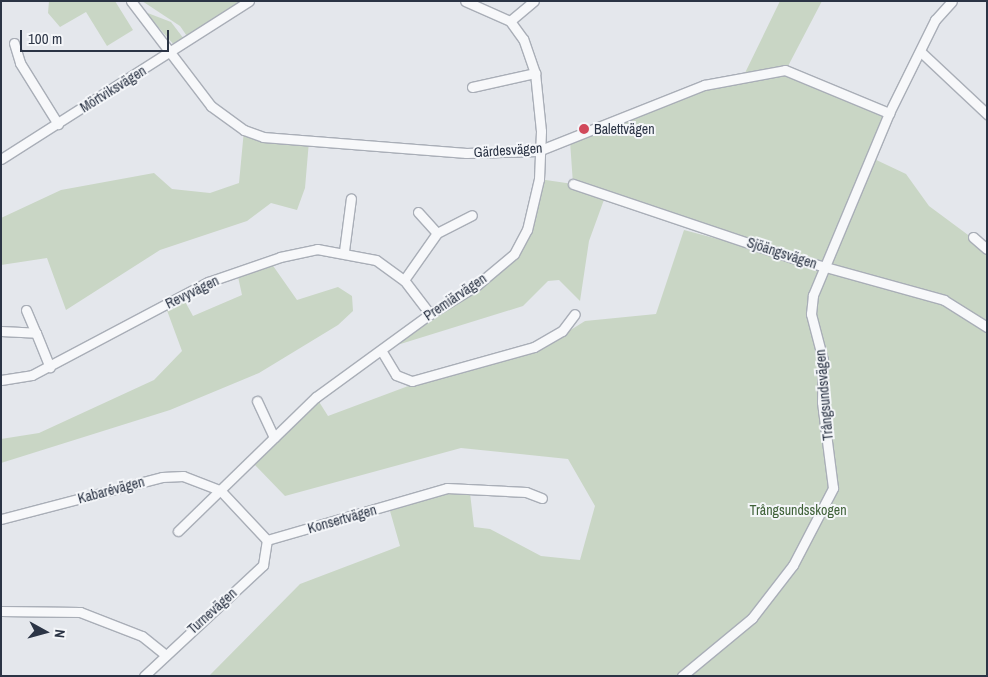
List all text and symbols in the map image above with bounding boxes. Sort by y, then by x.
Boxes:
scale bar [22,20,171,52]
text: 100 m [28,28,62,49]
street label: Mörtviksvägen [77,62,149,116]
place label: Balettvägen [594,121,655,137]
marker: Balettvägen [578,123,590,135]
street label: Gärdesvägen [473,139,543,161]
street label: Sjöängsvägen [745,234,819,272]
street label: Premiärvägen [420,270,490,324]
street label: Revyvägen [163,272,221,312]
street label: Trångsundsvägen [812,349,836,441]
street label: Kabarévägen [76,473,146,507]
street label: Konsertvägen [306,501,378,537]
park label: Trångsundsskogen [749,502,847,518]
street label: Turnevägen [184,585,240,637]
north arrow [20,607,70,657]
text: N [50,629,69,639]

